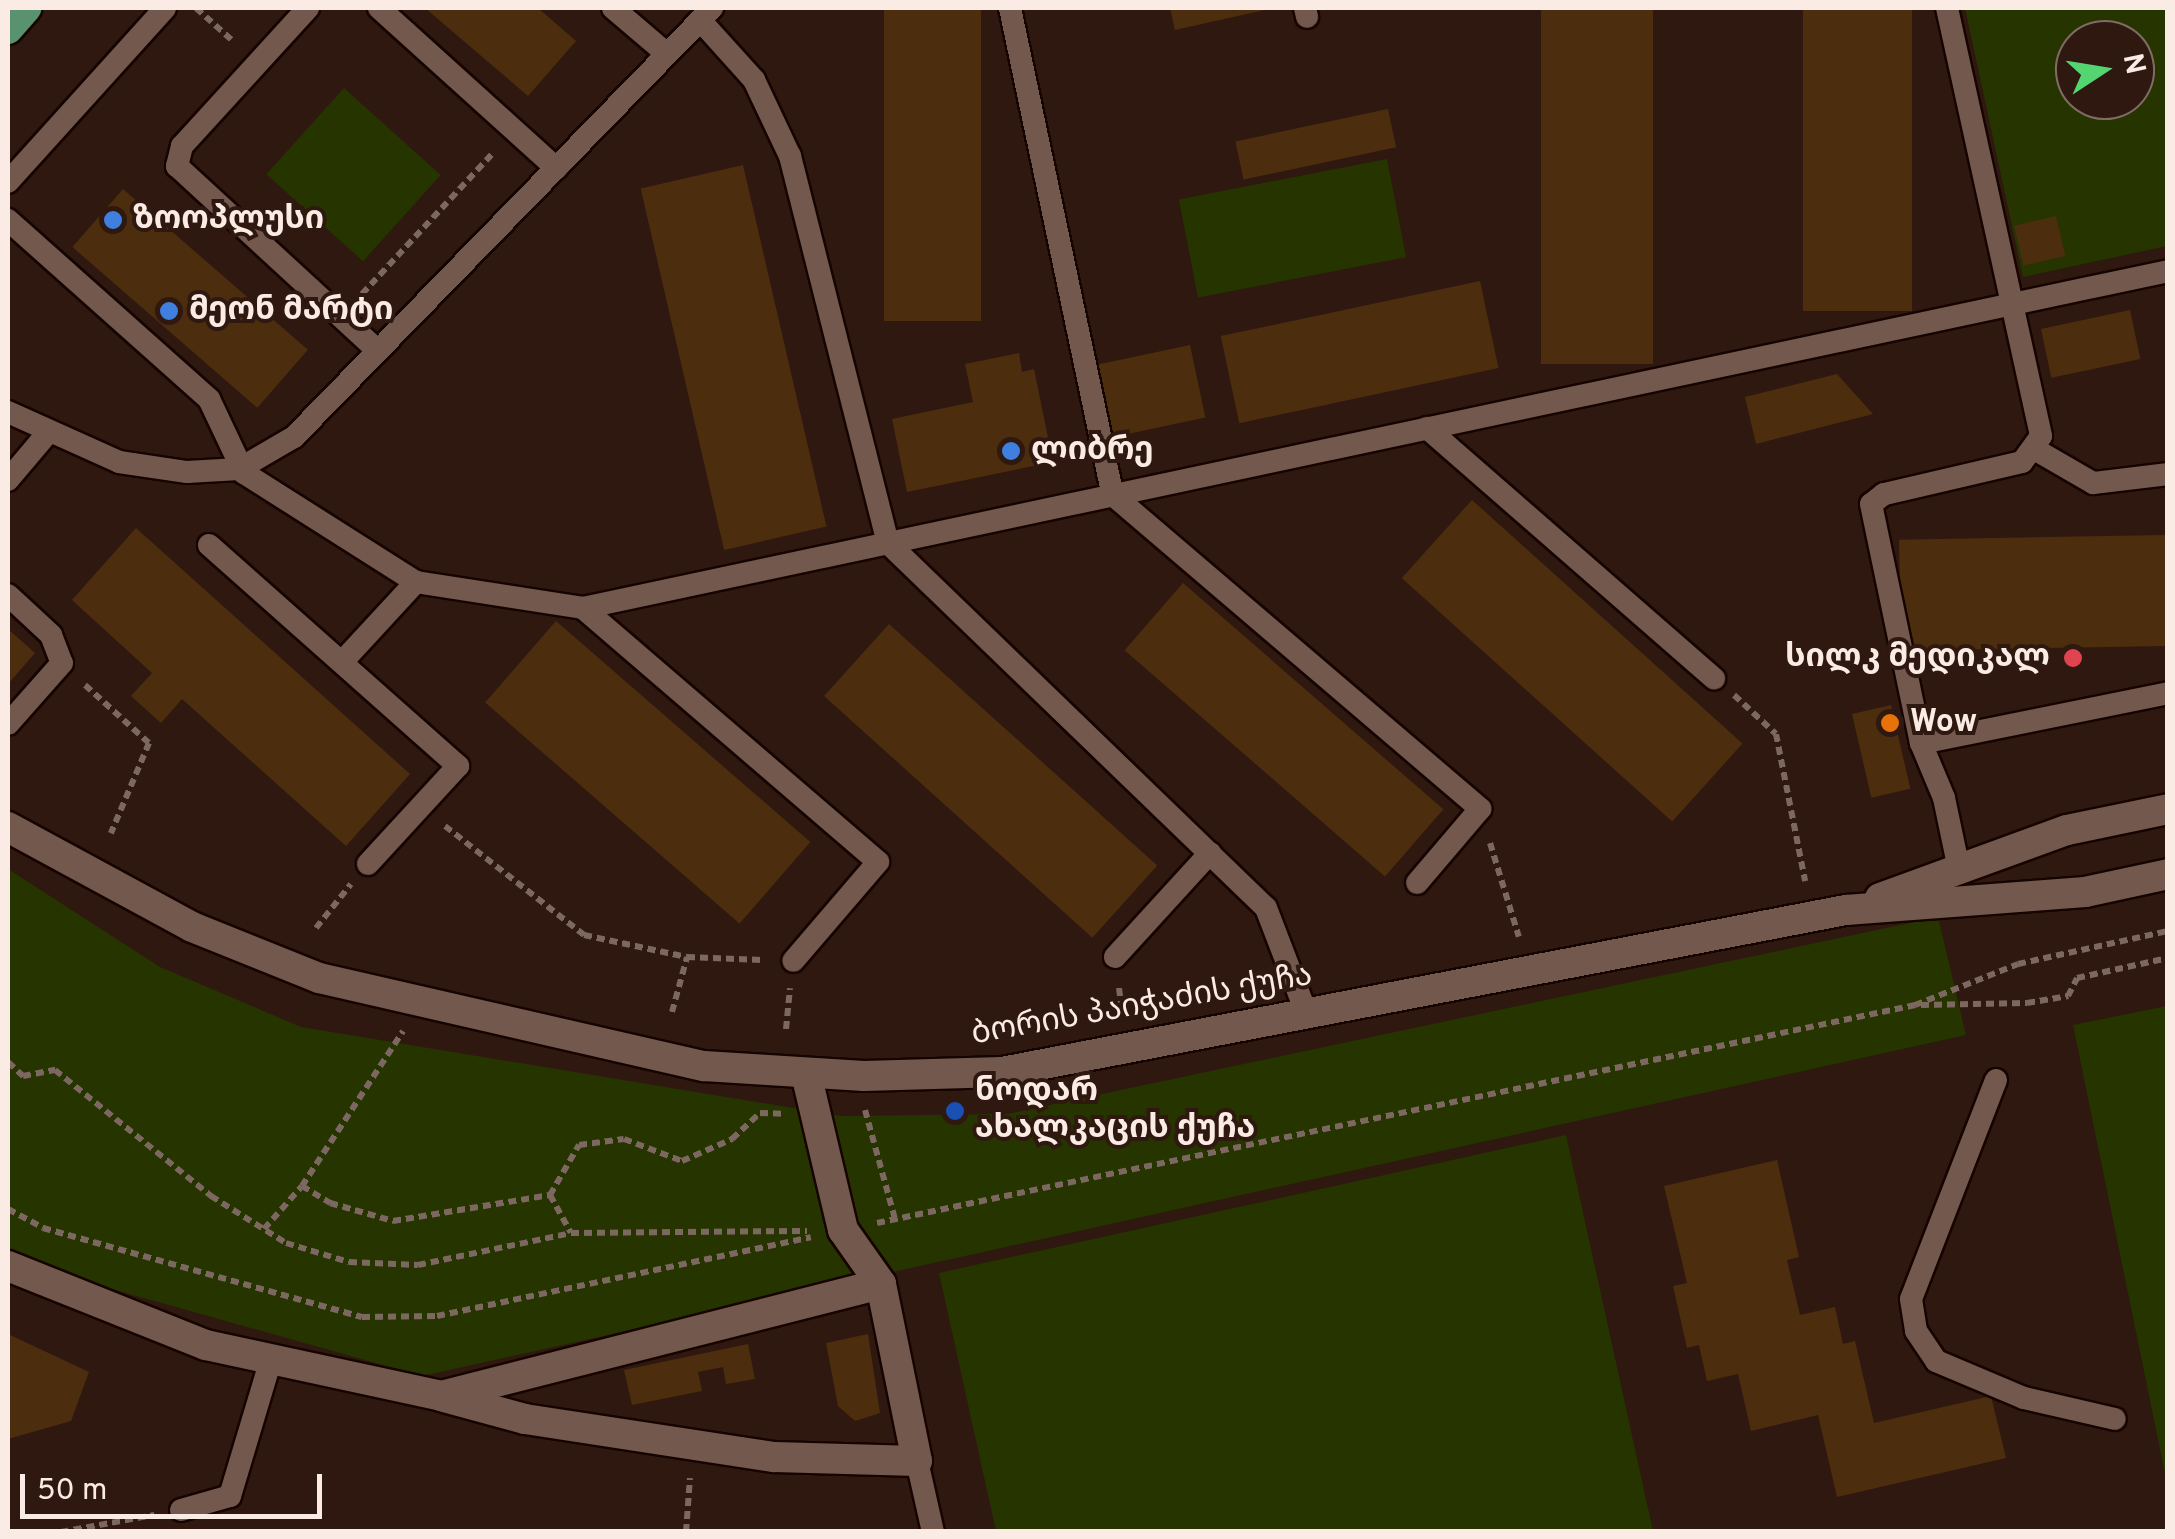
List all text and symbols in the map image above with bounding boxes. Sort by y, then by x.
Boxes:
north arrow [2055,20,2155,120]
text: N [2113,51,2152,78]
place label: ზოოპლუსი [133,201,324,239]
marker: ზოოპლუსი [102,209,124,231]
place label: მეონ მარტი [189,292,393,330]
marker: მეონ მარტი [158,300,180,322]
place label: ლიბრე [1031,432,1153,470]
marker: ლიბრე [1000,440,1022,462]
place label: სილკ მედიკალ [1785,639,2050,677]
marker: სილკ მედიკალ [2060,645,2086,671]
place label: Wow [1910,704,1977,742]
marker: Wow [1879,712,1901,734]
street label: ბორის პაიჭაძის ქუჩა [969,957,1315,1055]
place label: ნოდარ ახალკაცის ქუჩა [975,1074,1255,1149]
marker: ნოდარ ახალკაცის ქუჩა [944,1100,966,1122]
scale bar [25,1454,328,1516]
text: 50 m [37,1473,107,1510]

